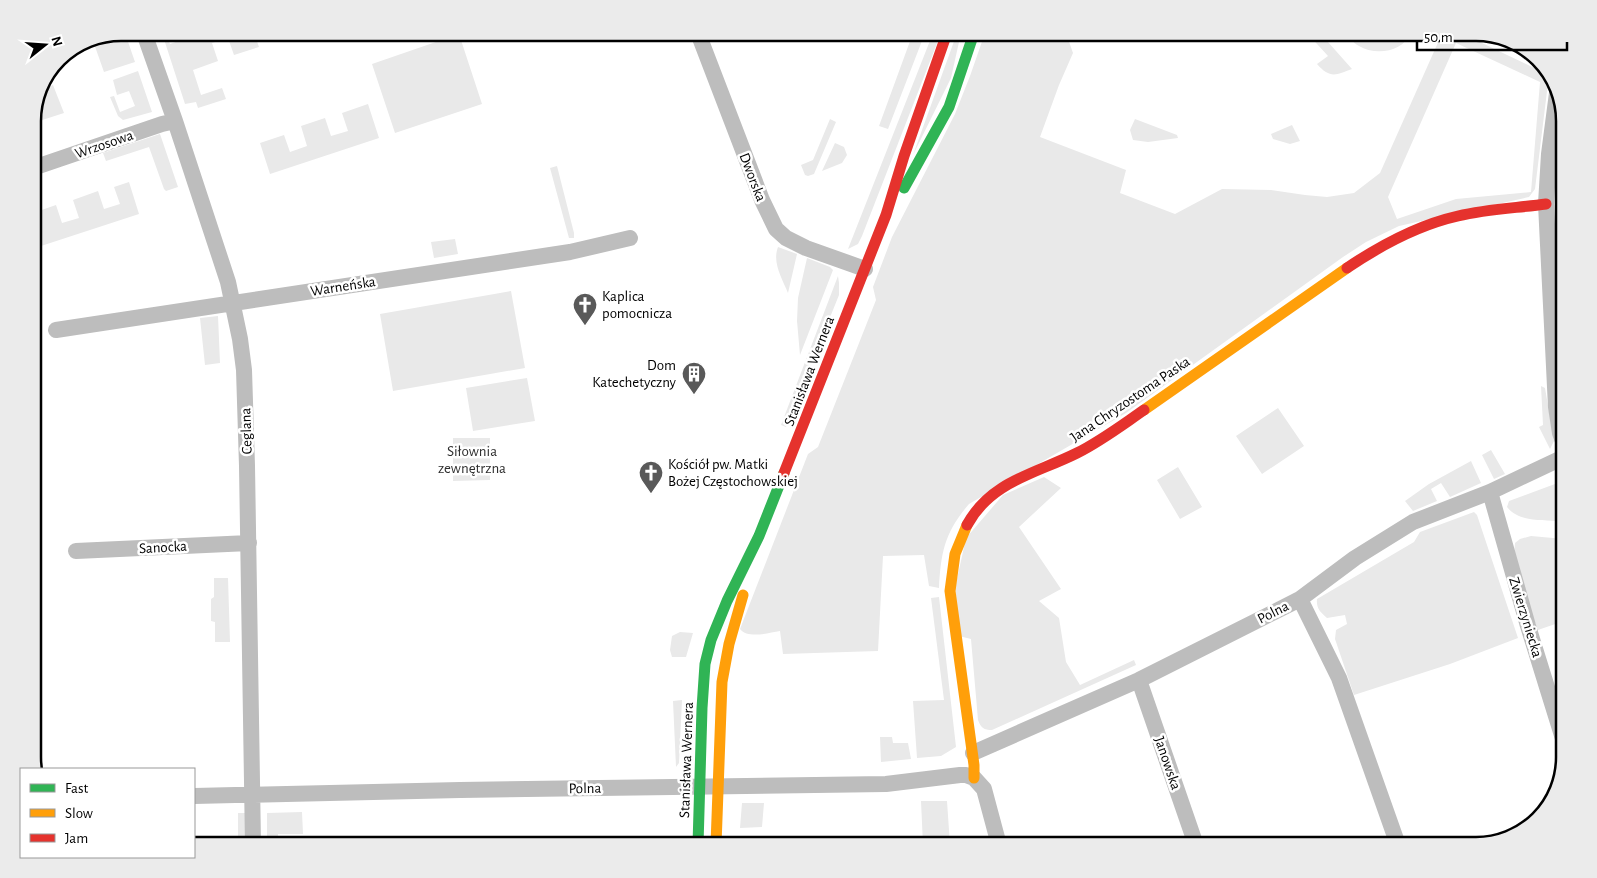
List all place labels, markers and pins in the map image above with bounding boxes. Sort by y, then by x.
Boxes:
place label: Kaplica pomocnicza [602,289,672,321]
church icon: Kaplica pomocnicza [572,292,598,326]
place label: Dom Katechetyczny [592,358,677,390]
building icon: Dom Katechetyczny [681,361,707,395]
place label: Kościół pw. Matki Bożej Częstochowskiej [668,457,798,489]
church icon: Kościół pw. Matki Bożej Częstochowskiej [638,460,664,494]

